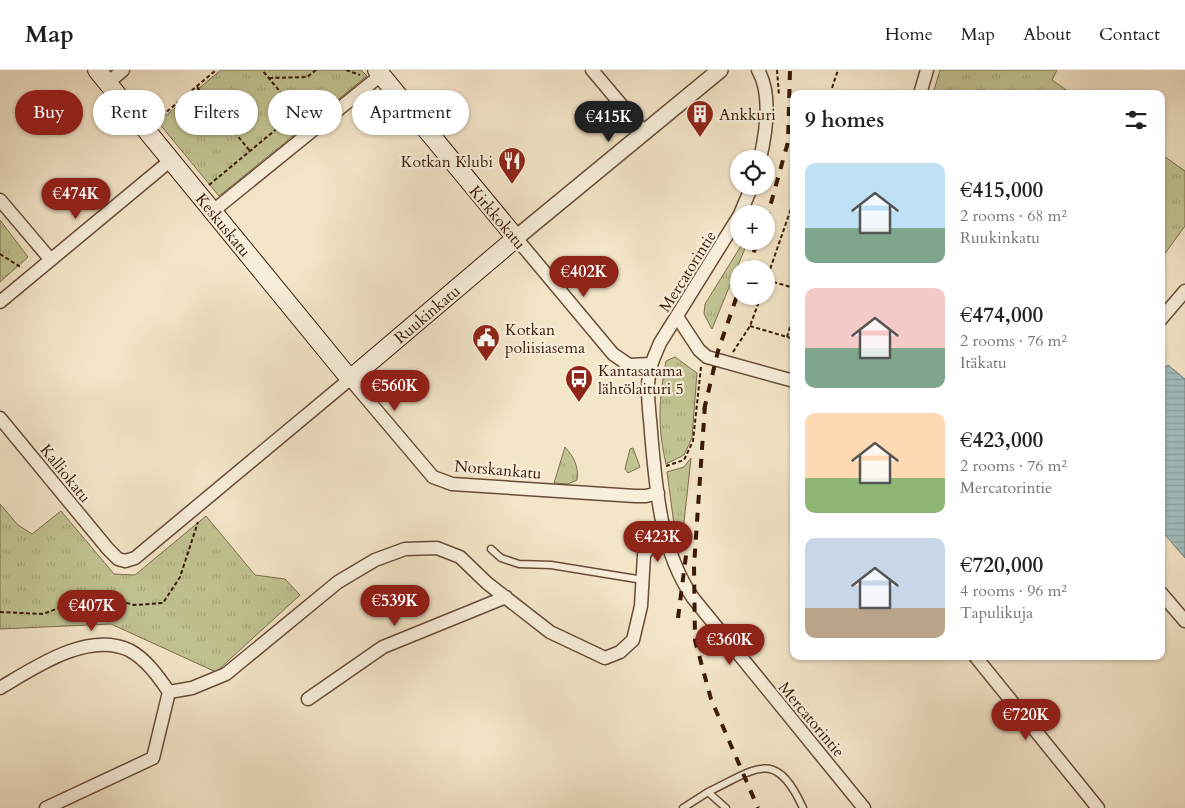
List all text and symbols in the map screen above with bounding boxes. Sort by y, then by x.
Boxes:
text: Map [25,18,74,51]
text: Home [885,22,933,47]
text: Map [961,22,995,47]
text: About [1023,22,1071,47]
text: Contact [1099,22,1160,47]
chip: Buy [15,90,83,135]
chip: Rent [93,90,165,135]
chip: Filters [175,90,258,135]
chip: New [268,90,342,135]
chip: Apartment [352,90,469,135]
building icon: Ankkuri [685,99,715,138]
pin: €415K [574,100,644,143]
place label: Ankkuri [719,104,776,126]
text: €415K [585,106,633,128]
text: 9 homes [805,106,884,135]
icon: filters [1122,106,1150,134]
restaurant icon: Kotkan Klubi [497,146,527,185]
map controls [730,150,775,305]
button: locate [730,150,775,195]
place label: Kotkan Klubi [401,151,493,173]
text: €415,000 [960,176,1043,205]
pin: €474K [41,178,111,220]
street label: Kirkkokatu [464,181,531,254]
text: €474K [52,183,100,205]
icon: home [845,183,905,243]
street label: Keskuskatu [190,189,256,262]
button: + [730,205,775,250]
text: 2 rooms · 68 m² [960,205,1067,227]
street label: Mercatorintie [654,227,722,317]
text: Ruukinkatu [960,227,1040,249]
pin: €402K [549,256,619,298]
button: − [730,260,775,305]
text: €402K [560,261,608,283]
street label: Ruukinkatu [390,280,465,349]
text: €474,000 [960,301,1043,330]
icon: home [845,308,905,368]
place label: Kotkan poliisiasema [505,319,585,359]
public building icon: Kotkan poliisiasema [471,323,501,362]
text: 2 rooms · 76 m² [960,330,1067,352]
text: Itäkatu [960,352,1007,374]
place label: Kantasatama lähtölaituri 5 [598,360,684,400]
bus stop icon: Kantasatama lähtölaituri 5 [564,364,594,403]
pin: €560K [360,370,430,412]
text: €560K [371,375,419,397]
text: €423,000 [960,426,1043,455]
icon: home [845,433,905,493]
street label: Kalliokatu [35,440,96,508]
street label: Norskankatu [453,455,543,485]
text: 2 rooms · 76 m² [960,455,1067,477]
text: Mercatorintie [960,477,1052,499]
pin: €423K [623,520,693,563]
text: €423K [634,526,682,548]
text: €720,000 [960,551,1043,580]
icon: home [845,558,905,618]
text: 4 rooms · 96 m² [960,580,1067,602]
pin: €539K [360,584,430,627]
pin: €407K [57,590,127,632]
text: €539K [371,590,419,612]
text: €407K [68,595,116,617]
text: Tapulikuja [960,602,1033,624]
pin: €360K [695,624,765,666]
text: €360K [706,629,754,651]
street label: Mercatorintie [773,677,849,762]
pin: €720K [991,698,1061,741]
text: €720K [1002,704,1050,726]

